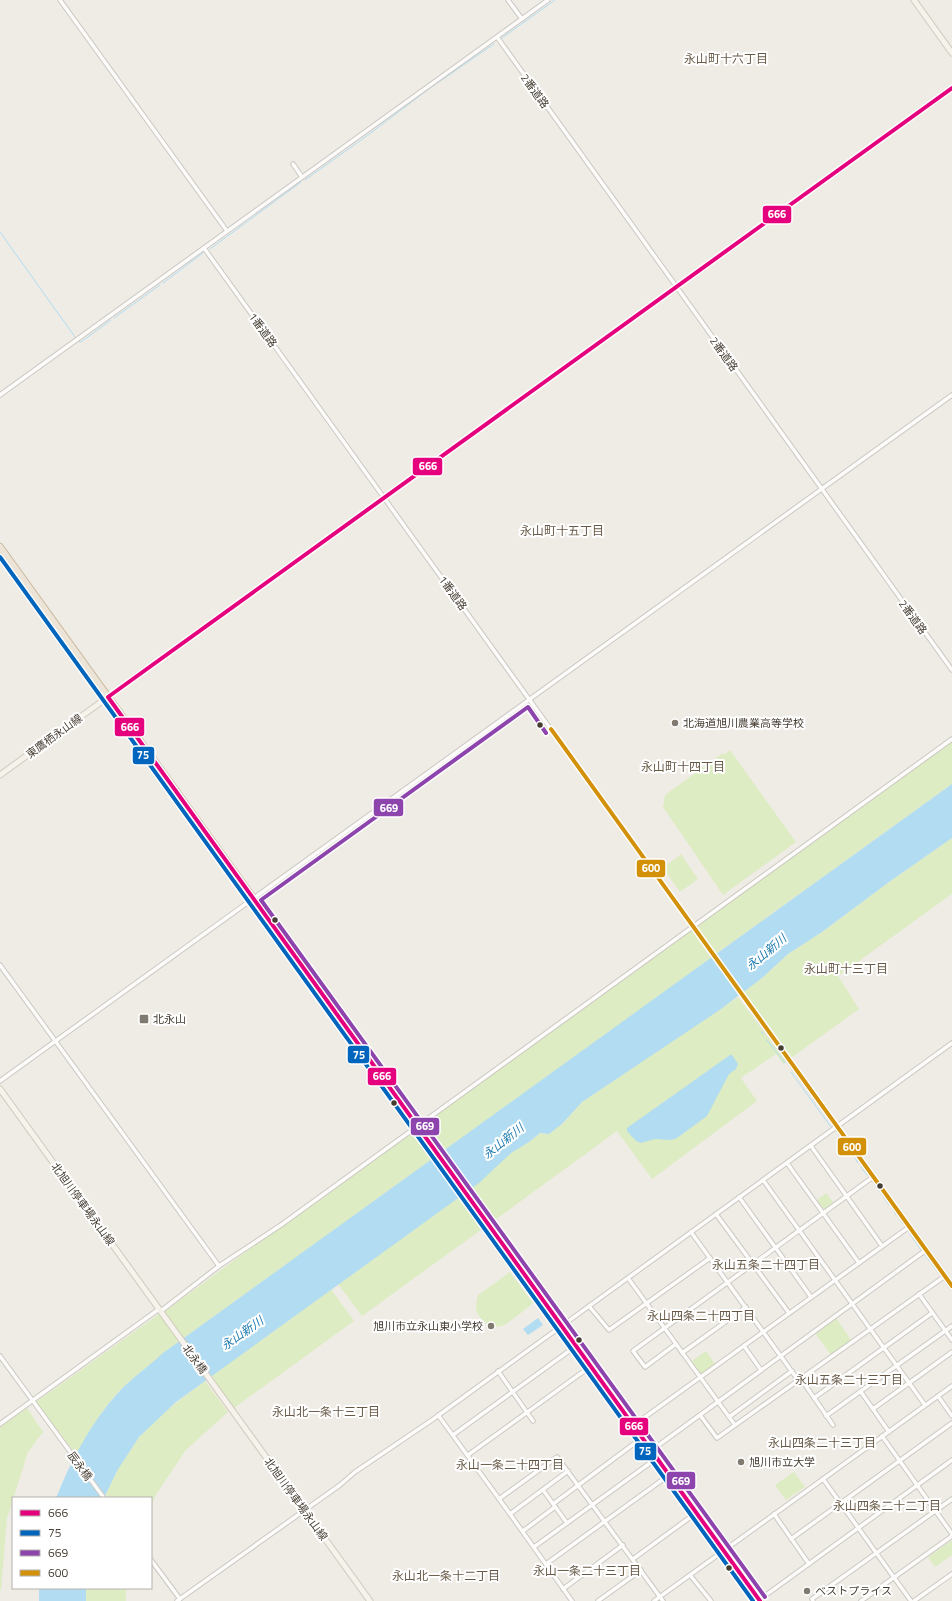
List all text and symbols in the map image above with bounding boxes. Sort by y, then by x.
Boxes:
district label: 永山町十六丁目 [684,49,768,68]
street label: 2番道路 [517,70,553,112]
line badge: 666 [762,205,792,224]
text: 666 [768,206,786,222]
street label: 1番道路 [245,309,281,351]
street label: 2番道路 [706,333,742,375]
line badge: 666 [412,457,443,476]
text: 666 [419,458,437,474]
district label: 永山町十五丁目 [520,521,604,540]
street label: 1番道路 [435,572,471,614]
street label: 2番道路 [895,596,931,638]
street label: 東鷹栖永山線 [23,710,85,762]
place label: 北海道旭川農業高等学校 [683,715,804,731]
line badge: 666 [114,717,145,737]
marker: 北海道旭川農業高等学校 [670,718,680,728]
text: 666 [121,719,139,735]
unlabelled marker [535,720,545,730]
line badge: 75 [132,746,155,765]
text: 75 [137,747,149,763]
district label: 永山町十四丁目 [641,757,725,776]
line badge: 669 [373,798,404,817]
text: 669 [380,800,398,816]
line badge: 600 [636,859,666,878]
text: 600 [642,860,660,876]
unlabelled marker [270,915,280,925]
water label: 永山新川 [742,928,792,975]
district label: 永山町十三丁目 [804,959,888,978]
place label: 北永山 [153,1011,186,1027]
marker: 北永山 [138,1013,150,1025]
unlabelled marker [776,1043,786,1053]
line badge: 75 [347,1045,370,1064]
text: 75 [353,1047,365,1063]
line badge: 666 [367,1067,397,1086]
text: 666 [373,1068,391,1084]
unlabelled marker [389,1098,399,1108]
line badge: 669 [410,1117,440,1136]
water label: 永山新川 [478,1117,529,1163]
text: 669 [416,1118,434,1134]
line badge: 600 [837,1137,867,1156]
text: 600 [843,1139,861,1155]
street label: 北旭川停車場永山線 [47,1159,119,1249]
unlabelled marker [875,1181,885,1191]
district label: 永山五条二十四丁目 [712,1255,820,1274]
district label: 永山四条二十四丁目 [647,1306,755,1325]
water label: 永山新川 [217,1310,269,1355]
place label: 旭川市立永山東小学校 [373,1318,483,1334]
marker: 旭川市立永山東小学校 [486,1321,496,1331]
unlabelled marker [574,1335,584,1345]
street label: 北永橋 [179,1341,211,1377]
district label: 永山五条二十三丁目 [795,1370,903,1389]
district label: 永山北一条十三丁目 [272,1402,380,1421]
line badge: 666 [619,1417,649,1436]
text: 666 [625,1418,643,1434]
district label: 永山四条二十三丁目 [768,1433,876,1452]
line badge: 75 [634,1442,657,1461]
text: 75 [639,1443,651,1459]
street label: 辰永橋 [64,1448,96,1484]
street label: 北旭川停車場永山線 [260,1454,332,1544]
place label: 旭川市立大学 [749,1454,815,1470]
district label: 永山一条二十四丁目 [456,1455,564,1474]
marker: 旭川市立大学 [736,1457,746,1467]
line badge: 669 [666,1471,696,1490]
text: 669 [672,1473,690,1489]
district label: 永山四条二十二丁目 [833,1496,941,1515]
legend [12,1497,152,1589]
text: 666 [48,1503,68,1522]
text: 75 [48,1523,62,1542]
text: 669 [48,1543,68,1562]
district label: 永山一条二十三丁目 [533,1561,641,1580]
text: 600 [48,1563,68,1582]
unlabelled marker [724,1563,734,1573]
district label: 永山北一条十二丁目 [392,1566,500,1585]
place label: ベストプライス [815,1583,892,1599]
marker: ベストプライス [802,1586,812,1596]

